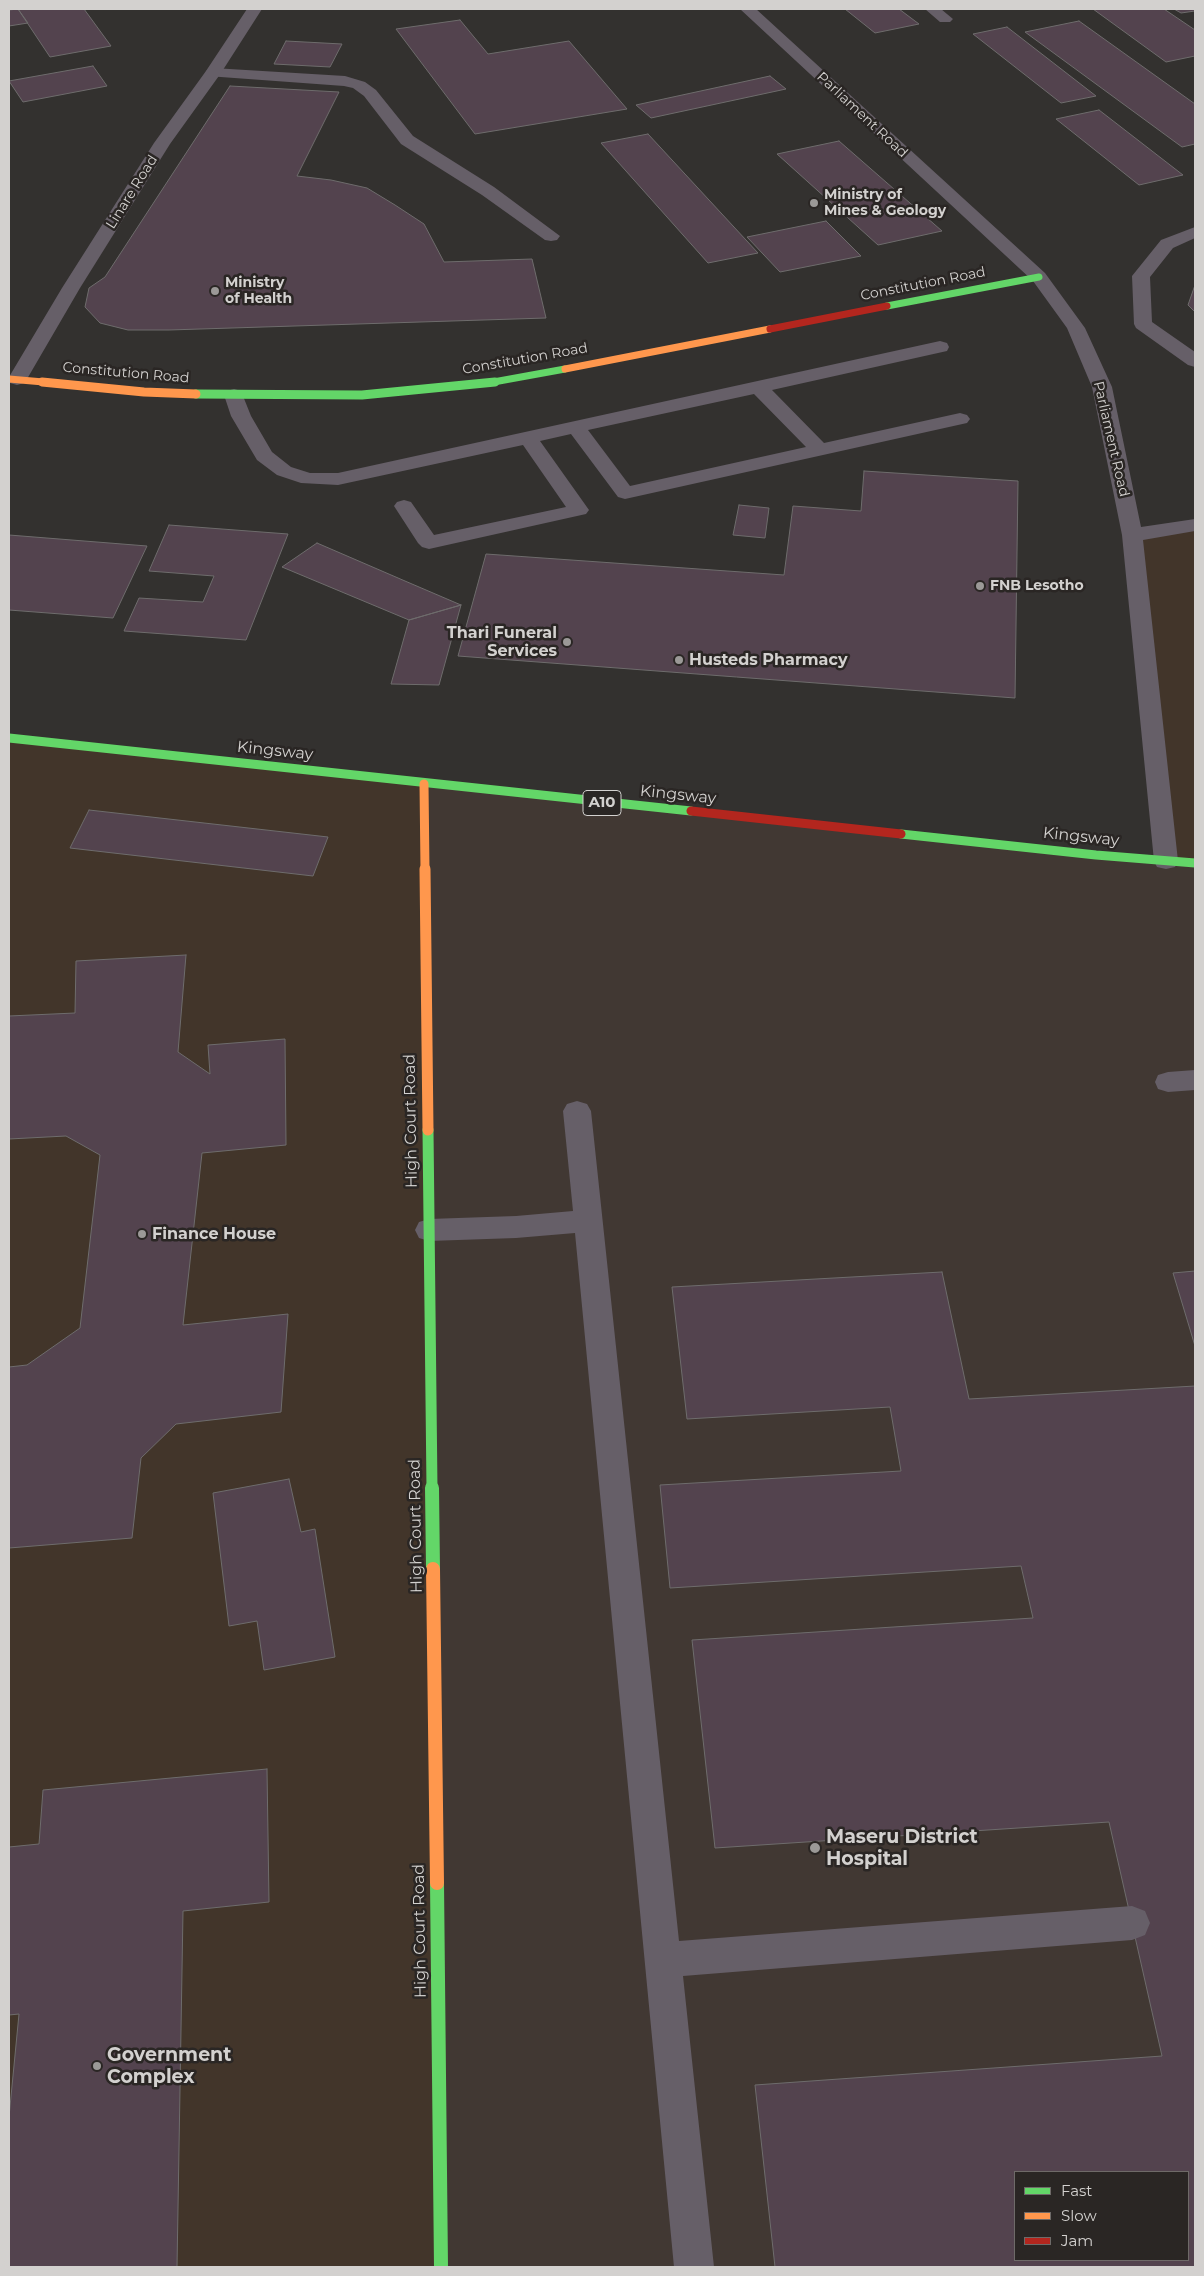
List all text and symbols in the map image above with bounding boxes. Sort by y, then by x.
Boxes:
street label: Parliament Road [813,69,911,161]
street label: Linare Road [103,152,161,232]
place label: Ministry of Mines & Geology [824,187,946,220]
marker: Ministry of Mines & Geology [808,197,820,209]
street label: Constitution Road [859,264,987,304]
place label: Ministry of Health [225,275,292,308]
marker: Ministry of Health [209,285,221,297]
street label: Constitution Road [461,340,589,378]
street label: Constitution Road [62,359,190,387]
street label: Parliament Road [1090,380,1132,498]
place label: FNB Lesotho [990,578,1084,594]
marker: FNB Lesotho [974,580,986,592]
place label: Thari Funeral Services [447,623,557,661]
marker: Thari Funeral Services [561,636,573,648]
place label: Husteds Pharmacy [689,650,848,670]
marker: Husteds Pharmacy [673,654,685,666]
street label: Kingsway [236,737,314,765]
street label: Kingsway [639,781,717,809]
road number: A10 [583,790,621,816]
street label: Kingsway [1042,823,1120,851]
street label: High Court Road [400,1054,422,1188]
place label: Finance House [152,1224,276,1244]
marker: Finance House [136,1228,148,1240]
street label: High Court Road [405,1459,427,1593]
place label: Maseru District Hospital [826,1826,978,1870]
marker: Maseru District Hospital [808,1841,822,1855]
street label: High Court Road [409,1864,431,1998]
place label: Government Complex [107,2044,232,2088]
marker: Government Complex [91,2060,103,2072]
legend [1014,2171,1189,2261]
text: Fast [1061,2181,1092,2200]
text: Slow [1061,2206,1097,2225]
text: Jam [1061,2231,1093,2250]

